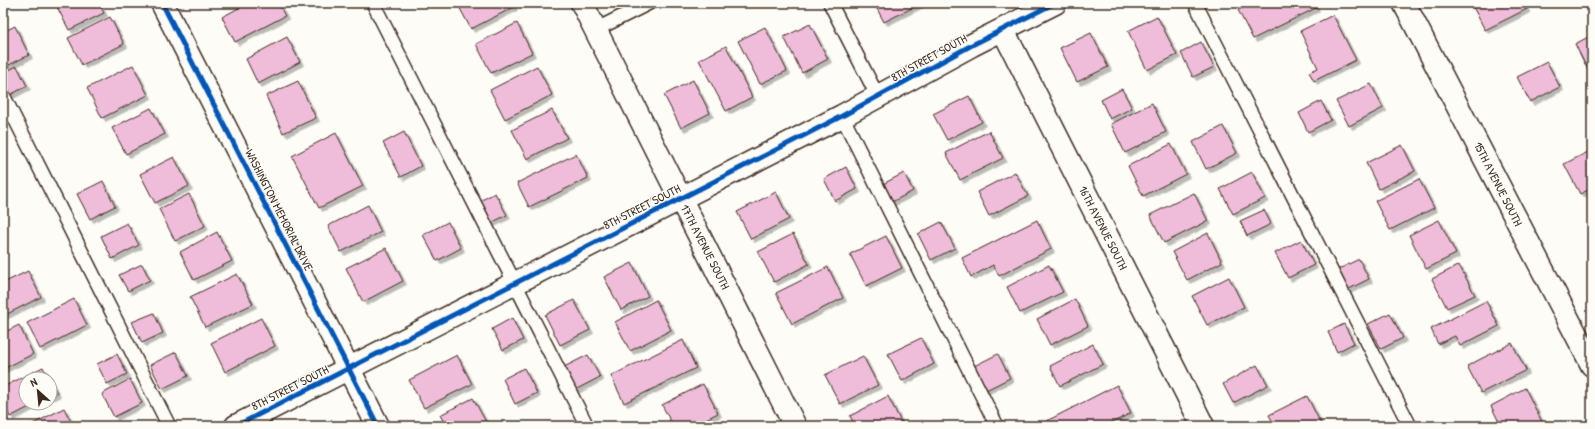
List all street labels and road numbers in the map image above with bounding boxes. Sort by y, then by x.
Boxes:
street label: 8TH STREET SOUTH [888,29,970,86]
street label: 15TH AVENUE SOUTH [1470,139,1527,229]
street label: WASHINGTON MEMORIAL DRIVE [241,146,318,274]
street label: 8TH STREET SOUTH [600,180,684,233]
street label: 16TH AVENUE SOUTH [1075,183,1132,273]
street label: 17TH AVENUE SOUTH [677,201,734,293]
street label: 8TH STREET SOUTH [248,361,332,414]

